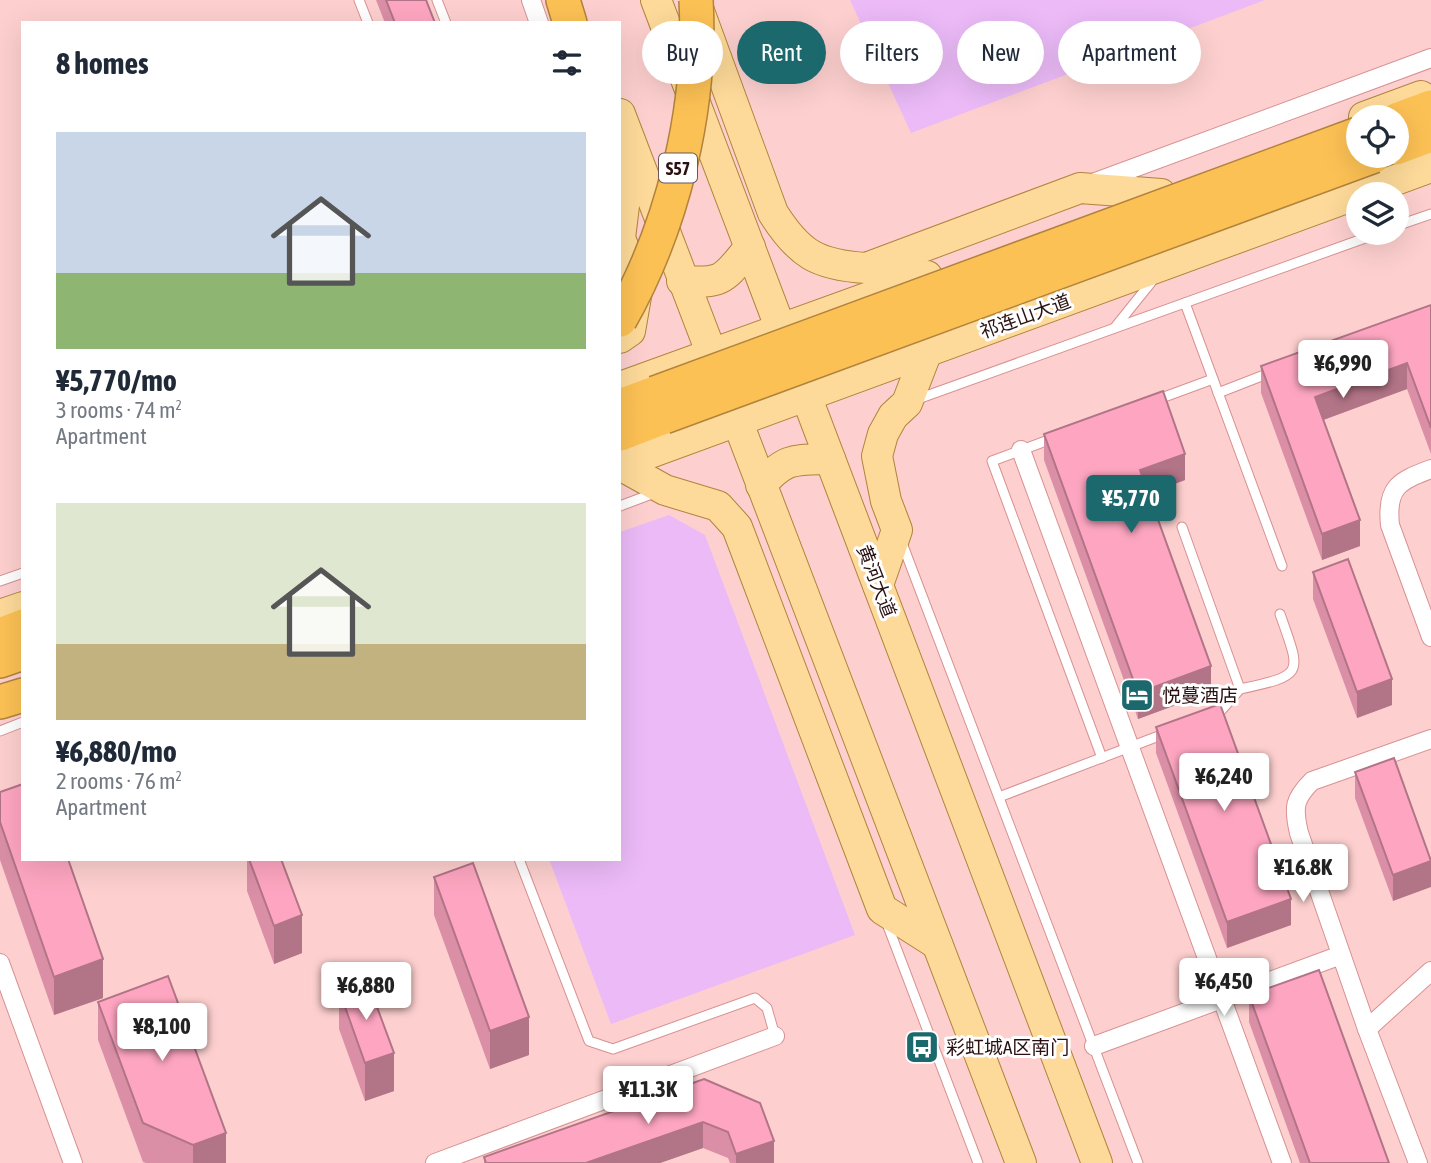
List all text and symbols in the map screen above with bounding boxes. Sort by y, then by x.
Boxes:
chip: Buy [642,21,723,84]
chip: Rent [737,21,826,84]
chip: Filters [840,21,943,84]
chip: New [957,21,1044,84]
chip: Apartment [1058,21,1201,84]
icon: filters [548,44,586,82]
text: 8 homes [56,46,149,80]
map controls [1346,105,1409,245]
button: locate [1346,105,1409,168]
road number: S57 [659,154,697,182]
icon: home [258,178,384,304]
button: layers [1346,182,1409,245]
street label: 祁连山大道 [977,289,1073,343]
pin: ¥6,990 [1286,340,1400,400]
text: ¥6,990 [1314,350,1372,376]
text: ¥5,770/mo [56,363,177,397]
text: 3 rooms · 74 m² [56,397,182,423]
text: Apartment [56,423,147,449]
pin: ¥5,770 [1074,476,1188,535]
text: ¥5,770 [1102,485,1160,511]
street label: 黄河大道 [853,542,901,620]
icon: home [258,549,384,675]
hotel icon: 悦蔓酒店 [1118,676,1156,714]
place label: 悦蔓酒店 [1162,684,1238,706]
text: ¥6,880/mo [56,734,177,768]
pin: ¥6,240 [1167,754,1281,813]
text: ¥6,240 [1195,763,1253,789]
text: 2 rooms · 76 m² [56,768,182,794]
text: Apartment [56,794,147,820]
pin: ¥16.8K [1246,844,1360,904]
text: ¥16.8K [1274,854,1332,880]
pin: ¥6,450 [1167,958,1281,1018]
pin: ¥6,880 [309,962,423,1022]
text: ¥6,450 [1195,968,1253,994]
text: ¥6,880 [337,972,395,998]
pin: ¥8,100 [105,1004,219,1063]
text: ¥8,100 [133,1013,191,1039]
bus stop icon: 彩虹城A区南门 [903,1028,941,1066]
place label: 彩虹城A区南门 [946,1036,1069,1058]
pin: ¥11.3K [591,1066,705,1126]
text: ¥11.3K [619,1076,677,1102]

